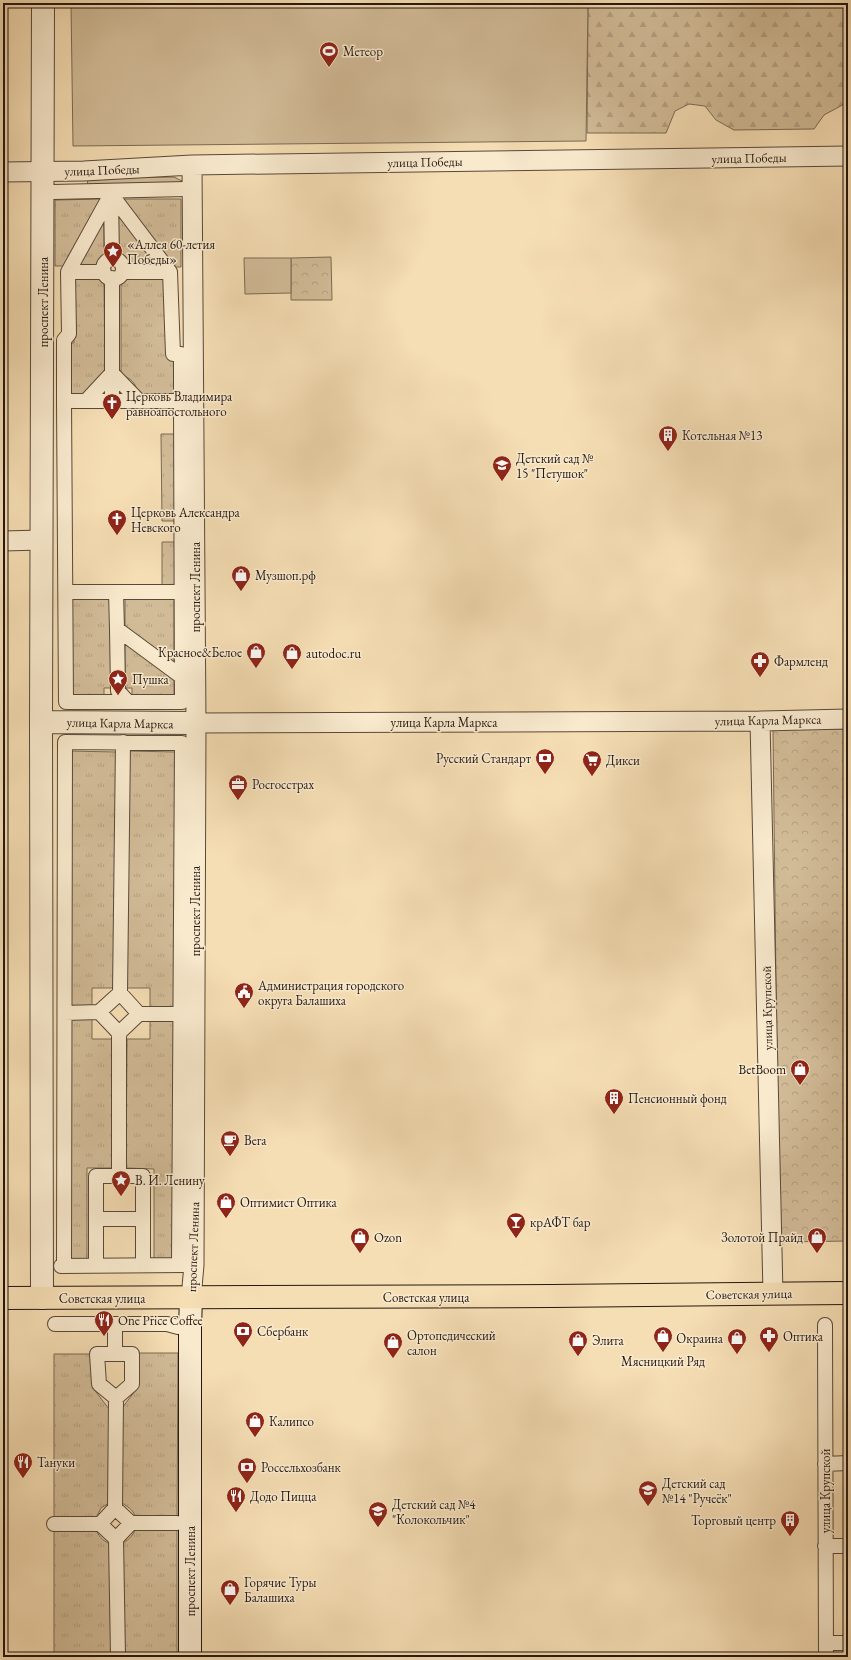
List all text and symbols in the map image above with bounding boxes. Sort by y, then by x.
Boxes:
sports icon: Метеор [318,40,340,68]
place label: Метеор [343,43,383,60]
street label: улица Победы [711,149,787,167]
street label: улица Победы [387,153,463,171]
street label: улица Победы [64,160,140,180]
place label: «Аллея 60-летия Победы» [127,236,215,268]
place icon: «Аллея 60-летия Победы» [102,240,124,268]
street label: проспект Ленина [35,256,52,347]
place label: Церковь Владимира равноапостольного [126,388,233,420]
church icon: Церковь Владимира равноапостольного [101,392,123,420]
building icon: Котельная №13 [657,424,679,452]
place label: Котельная №13 [682,427,763,444]
place label: Детский сад № 15 "Петушок" [516,450,593,482]
school or university icon: Детский сад № 15 "Петушок" [491,454,513,482]
place label: Церковь Александра Невского [131,504,240,536]
church icon: Церковь Александра Невского [106,508,128,536]
street label: проспект Ленина [187,541,204,632]
shop icon: Музшоп.рф [230,564,252,592]
place label: Музшоп.рф [255,567,316,584]
shop icon: Красное&Белое [245,641,267,669]
shop icon: autodoc.ru [281,642,303,670]
place label: Красное&Белое [158,644,242,661]
place label: autodoc.ru [306,645,361,662]
pharmacy icon: Фармленд [749,650,771,678]
place label: Фармленд [774,653,828,670]
place icon: Пушка [107,668,129,696]
place label: Пушка [132,671,169,688]
street label: улица Карла Маркса [714,711,822,729]
street label: улица Карла Маркса [66,714,174,732]
street label: улица Карла Маркса [391,714,498,731]
bank icon: Русский Стандарт [534,747,556,775]
supermarket icon: Дикси [581,749,603,777]
place label: Русский Стандарт [436,750,532,767]
place label: Дикси [606,752,640,769]
office icon: Росгосстрах [227,773,249,801]
place label: Росгосстрах [252,776,314,793]
street label: проспект Ленина [187,865,204,956]
street label: улица Крупской [758,965,776,1050]
place label: Администрация городского округа Балашиха [257,977,404,1009]
public building icon: Администрация городского округа Балашиха [233,981,255,1009]
shop icon: BetBoom [789,1058,811,1086]
place label: BetBoom [739,1061,786,1078]
building icon: Пенсионный фонд [603,1087,625,1115]
place label: Пенсионный фонд [628,1090,727,1107]
cafe icon: Вега [219,1129,241,1157]
place label: Вега [244,1132,267,1149]
place icon: В. И. Ленину [110,1169,132,1197]
place label: В. И. Ленину [135,1172,205,1189]
shop icon: Оптимист Оптика [215,1191,237,1219]
place label: Оптимист Оптика [240,1194,338,1211]
street label: проспект Ленина [183,1201,203,1293]
bar icon: крАФТ бар [505,1211,527,1239]
place label: крАФТ бар [530,1214,591,1231]
shop icon: Ozon [349,1226,371,1254]
shop icon: Золотой Прайд [806,1226,828,1254]
place label: Ozon [374,1229,402,1246]
place label: Золотой Прайд [721,1229,803,1246]
street label: Советская улица [706,1285,793,1303]
street label: Советская улица [383,1289,470,1306]
street label: Советская улица [59,1290,146,1307]
restaurant icon: One Price Coffee [93,1309,115,1337]
place label: One Price Coffee [118,1312,203,1329]
bank icon: Сбербанк [232,1320,254,1348]
place label: Сбербанк [257,1323,309,1340]
shop icon: Мясницкий Ряд [652,1325,674,1353]
pharmacy icon: Оптика [758,1325,780,1353]
place label: Ортопедический салон [407,1327,496,1359]
shop icon: Окраина [726,1327,748,1355]
place label: Оптика [783,1328,824,1345]
shop icon: Элита [567,1329,589,1357]
place label: Окраина [676,1330,724,1347]
shop icon: Ортопедический салон [382,1331,404,1359]
place label: Элита [592,1332,625,1349]
place label: Мясницкий Ряд [621,1353,705,1370]
shop icon: Калипсо [244,1410,266,1438]
place label: Калипсо [269,1413,314,1430]
street label: улица Крупской [817,1449,834,1533]
restaurant icon: Тануки [12,1451,34,1479]
place label: Тануки [37,1454,75,1471]
bank icon: Россельхозбанк [236,1456,258,1484]
place label: Россельхозбанк [261,1459,342,1476]
place label: Детский сад №14 "Ручеёк" [662,1475,732,1507]
school or university icon: Детский сад №14 "Ручеёк" [637,1479,659,1507]
restaurant icon: Додо Пицца [225,1485,247,1513]
place label: Додо Пицца [250,1488,317,1505]
place label: Детский сад №4 "Колокольчик" [392,1496,476,1528]
school or university icon: Детский сад №4 "Колокольчик" [367,1500,389,1528]
building icon: Торговый центр [779,1509,801,1537]
place label: Торговый центр [691,1512,776,1529]
street label: проспект Ленина [182,1525,199,1616]
place label: Горячие Туры Балашиха [244,1574,317,1606]
shop icon: Горячие Туры Балашиха [219,1578,241,1606]

